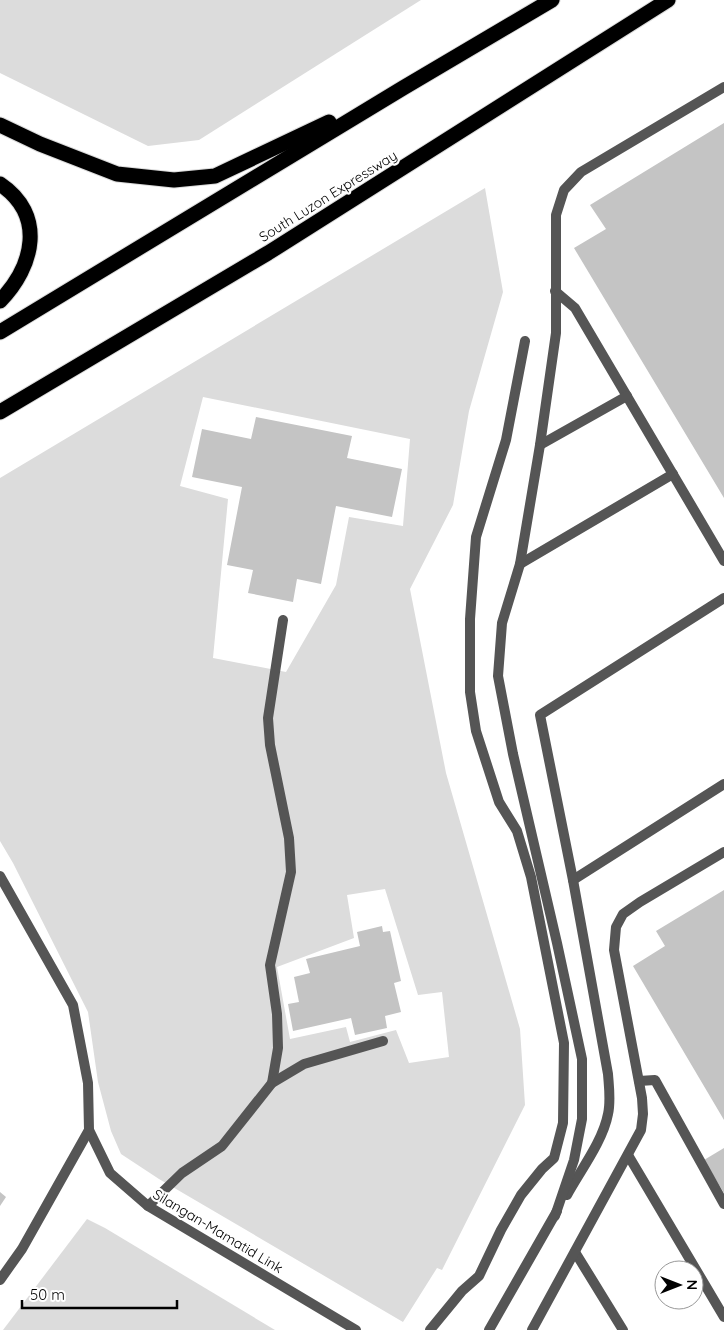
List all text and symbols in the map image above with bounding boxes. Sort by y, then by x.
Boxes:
street label: South Luzon Expressway [256,146,400,246]
street label: Silangan-Mamatid Link [150,1185,286,1277]
north arrow [654,1260,704,1310]
scale bar [22,1278,178,1310]
text: N [683,1280,701,1290]
text: 50 m [30,1285,65,1304]

